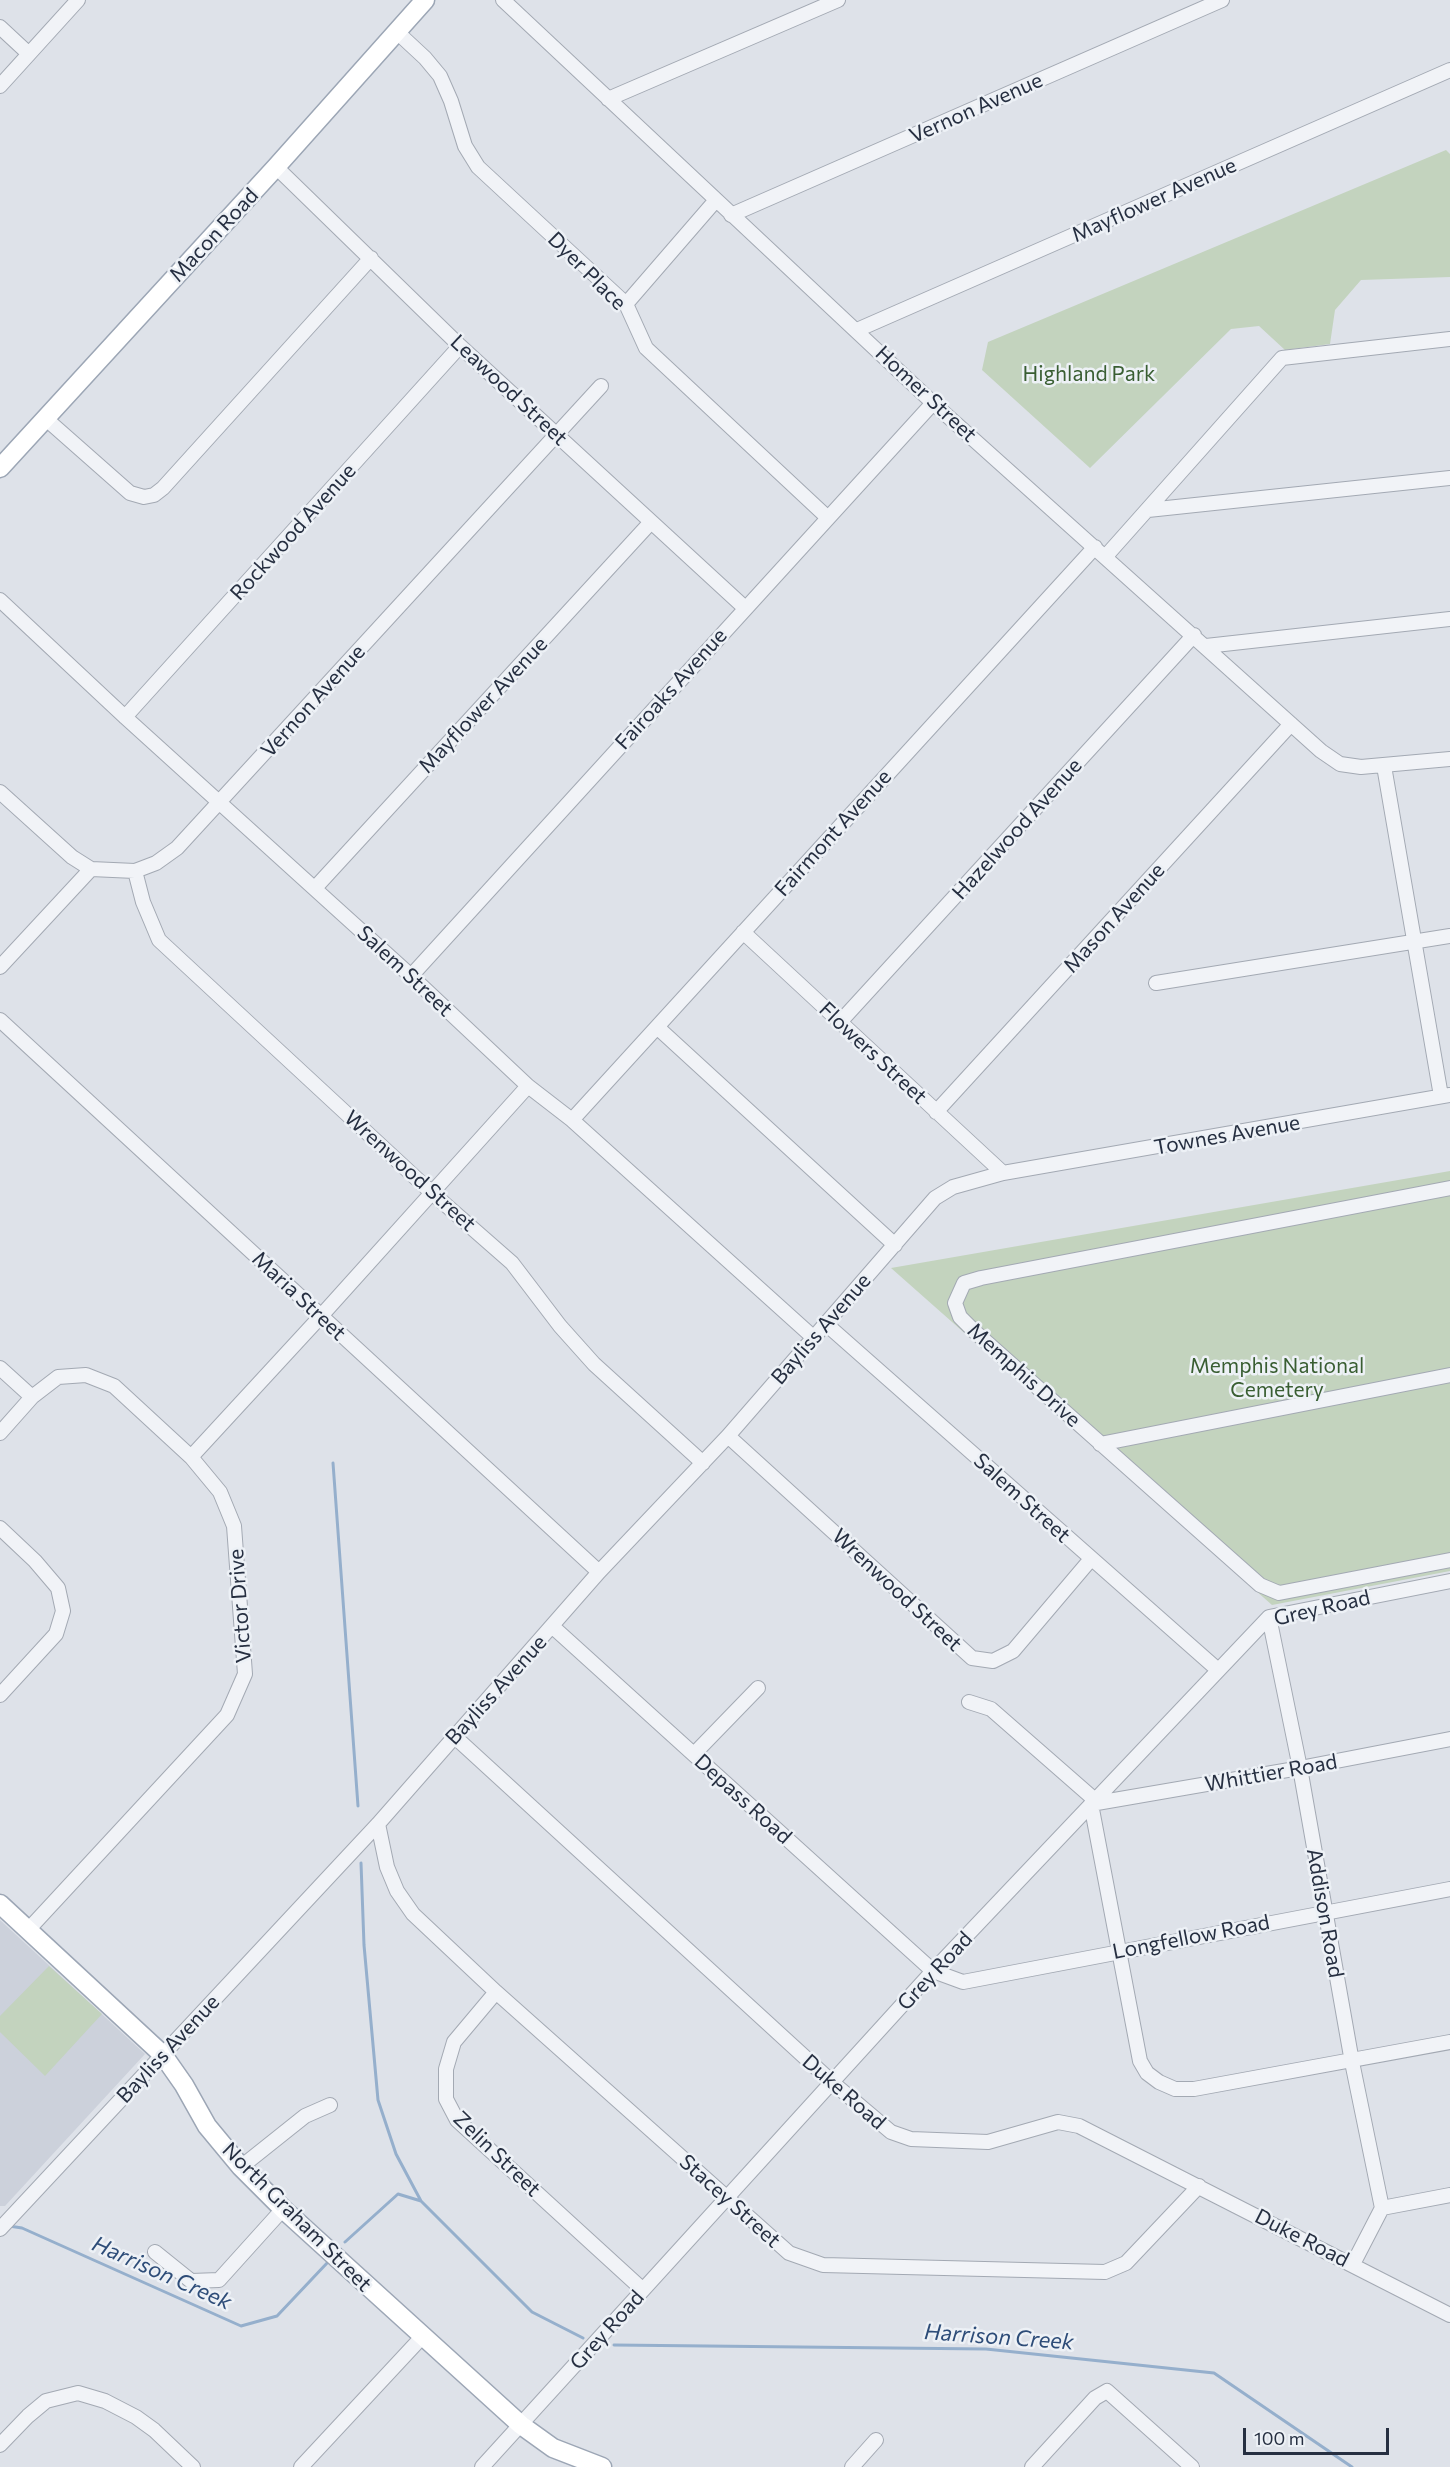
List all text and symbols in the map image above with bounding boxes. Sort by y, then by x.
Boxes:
street label: Vernon Avenue [906,67,1046,149]
street label: Mayflower Avenue [1068,152,1240,248]
street label: Macon Road [164,183,264,287]
street label: Dyer Place [543,227,631,315]
street label: Leawood Street [445,329,573,451]
street label: Homer Street [870,341,982,447]
park label: Highland Park [1023,361,1155,387]
street label: Rockwood Avenue [225,458,361,606]
street label: Fairoaks Avenue [610,623,732,755]
street label: Mayflower Avenue [413,632,553,778]
street label: Vernon Avenue [256,639,370,763]
street label: Hazelwood Avenue [947,753,1087,905]
street label: Fairmont Avenue [769,764,897,902]
street label: Mason Avenue [1058,858,1170,978]
street label: Salem Street [352,920,458,1022]
street label: Flowers Street [814,997,932,1109]
street label: Wrenwood Street [339,1105,481,1237]
street label: Townes Avenue [1152,1110,1302,1160]
street label: Maria Street [247,1246,351,1346]
street label: Bayliss Avenue [766,1268,876,1390]
street label: Memphis Drive [962,1318,1086,1432]
park label: Memphis National Cemetery [1190,1353,1364,1403]
street label: Salem Street [968,1448,1076,1548]
street label: Wrenwood Street [827,1523,967,1657]
street label: Victor Drive [223,1548,257,1664]
street label: Grey Road [1271,1585,1373,1631]
street label: Bayliss Avenue [440,1630,552,1750]
street label: Depass Road [689,1749,797,1849]
street label: Whittier Road [1203,1749,1339,1797]
street label: Addison Road [1301,1846,1349,1980]
street label: Longfellow Road [1110,1909,1272,1965]
street label: Grey Road [892,1927,978,2015]
street label: Bayliss Avenue [111,1990,225,2108]
street label: Duke Road [797,2049,891,2135]
street label: Zelin Street [448,2106,546,2202]
street label: North Graham Street [217,2137,377,2297]
street label: Stacey Street [674,2149,786,2253]
street label: Duke Road [1251,2204,1353,2272]
water label: Harrison Creek [88,2230,236,2316]
street label: Grey Road [565,2285,649,2375]
water label: Harrison Creek [923,2319,1075,2355]
scale bar [1246,2416,1392,2454]
text: 100 m [1254,2427,1304,2449]

